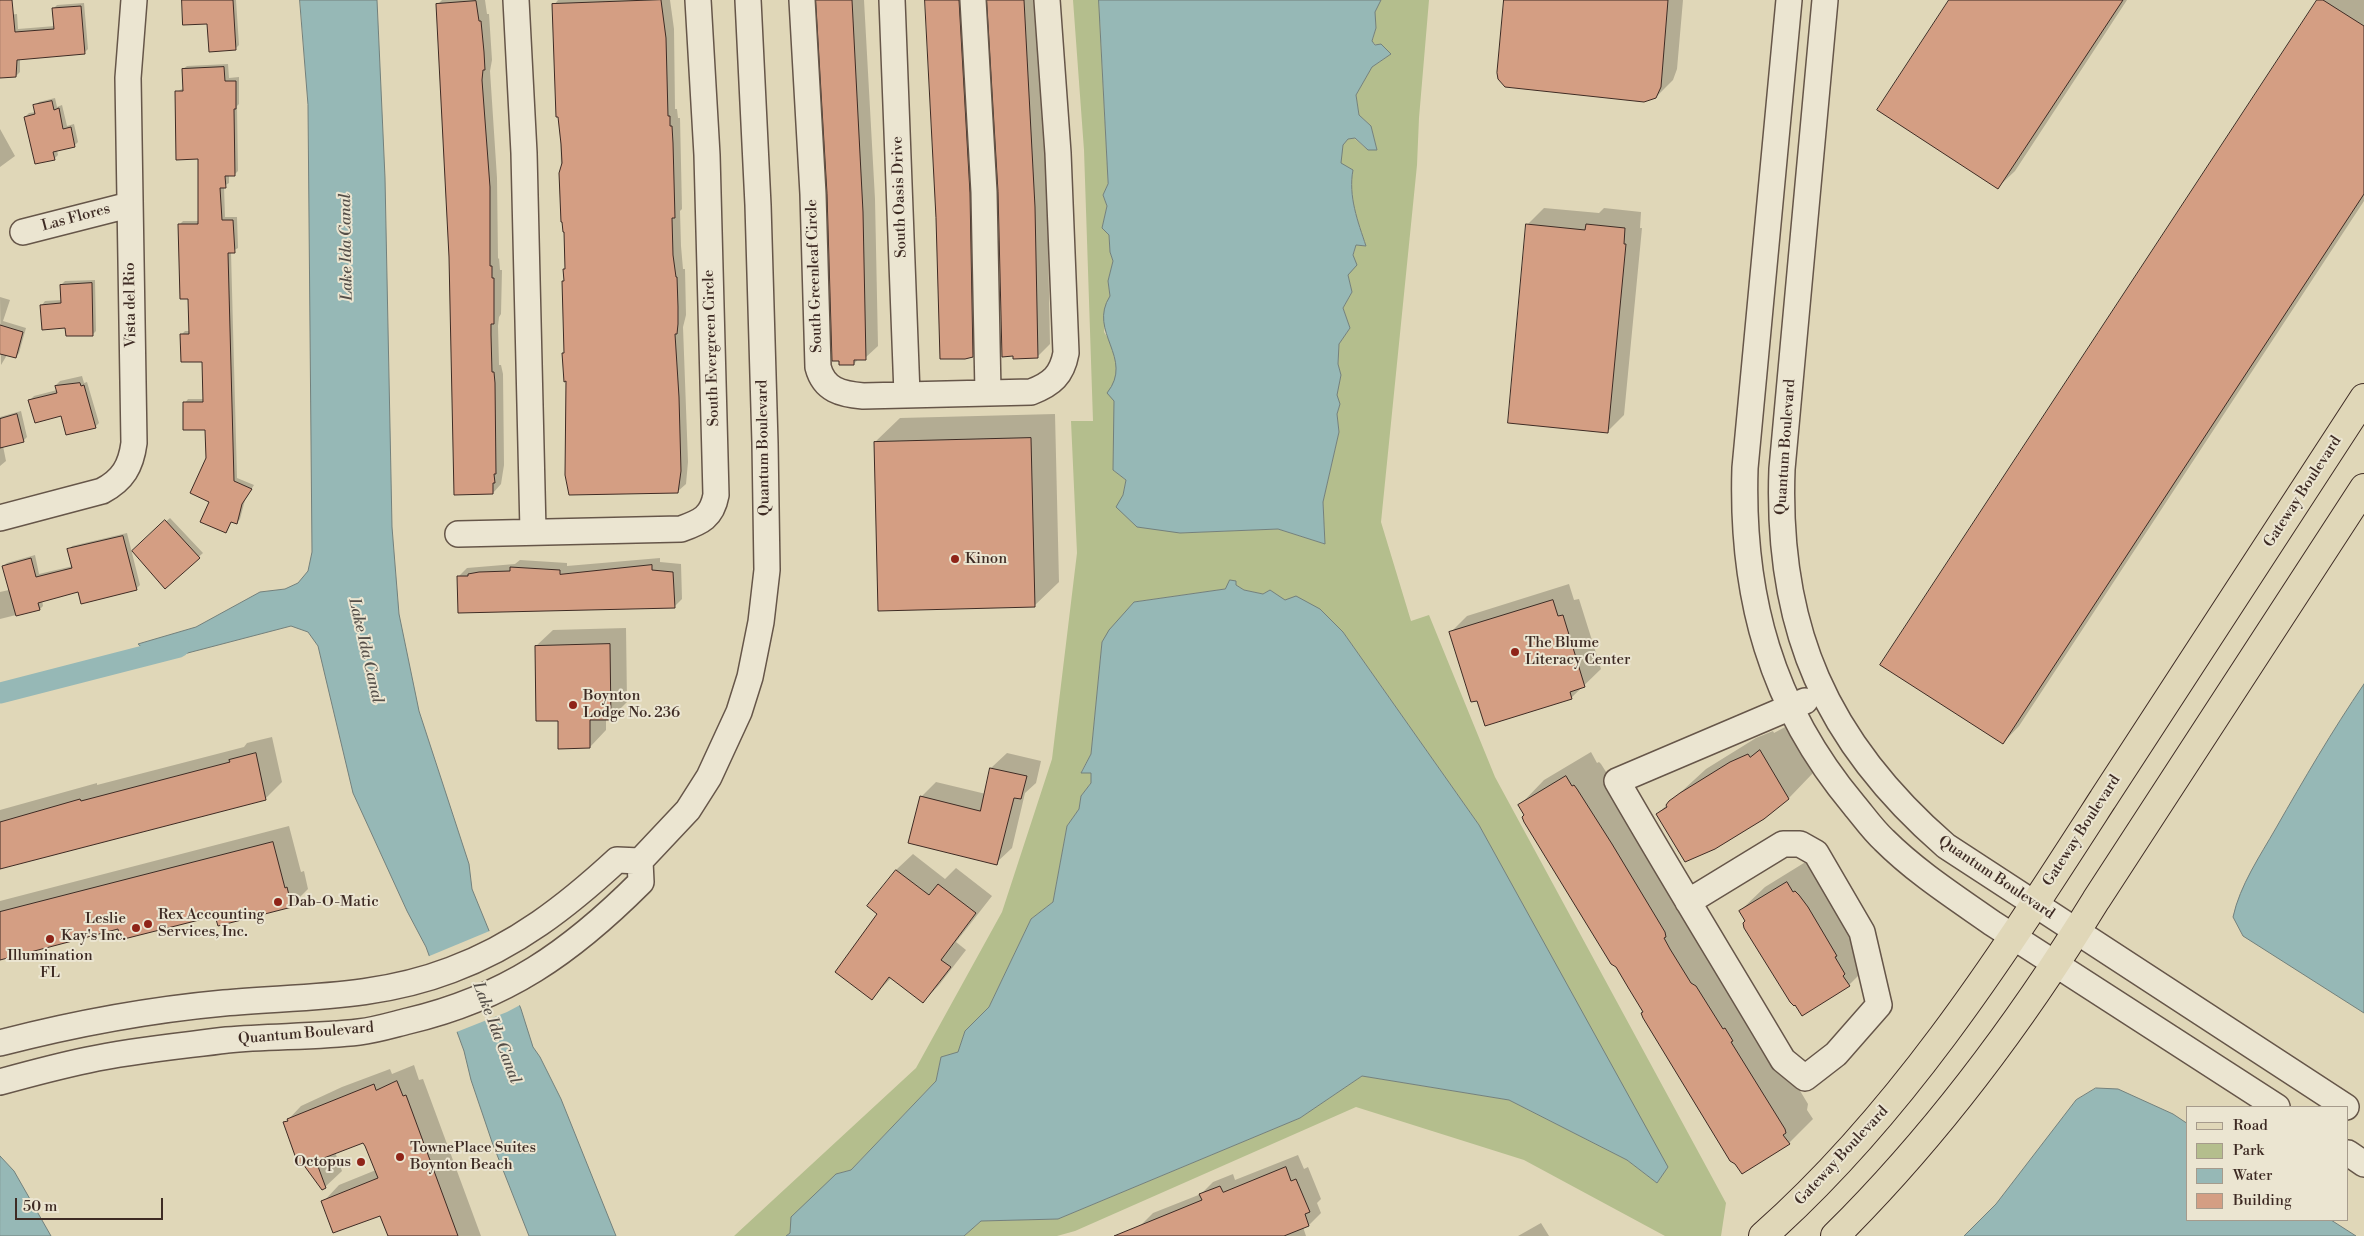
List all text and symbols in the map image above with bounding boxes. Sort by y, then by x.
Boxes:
street label: South Oasis Drive [889,136,911,258]
water label: Lake Ida Canal [336,193,358,301]
street label: South Greenleaf Circle [803,199,827,353]
street label: Las Flores [40,200,112,236]
street label: Vista del Rio [121,262,141,348]
street label: South Evergreen Circle [700,269,724,427]
street label: Quantum Boulevard [1772,378,1800,516]
street label: Quantum Boulevard [754,380,774,516]
street label: Gateway Boulevard [2260,433,2346,551]
place label: Kinon [965,550,1007,568]
marker: Kinon [949,553,961,565]
water label: Lake Ida Canal [344,597,386,705]
place label: The Blume Literacy Center [1525,634,1630,669]
marker: The Blume Literacy Center [1509,646,1521,658]
place label: Boynton Lodge No. 236 [583,687,680,722]
marker: Boynton Lodge No. 236 [567,699,579,711]
street label: Gateway Boulevard [2039,772,2125,890]
street label: Quantum Boulevard [1934,832,2058,924]
place label: Dab-O-Matic [288,893,379,911]
marker: Dab-O-Matic [272,896,284,908]
place label: Rex Accounting Services, Inc. [158,906,264,941]
place label: Leslie Kay's Inc. [61,910,126,945]
marker: Rex Accounting Services, Inc. [142,918,154,930]
marker: Leslie Kay's Inc. [130,922,142,934]
marker: Illumination FL [44,933,56,945]
place label: Illumination FL [7,947,93,982]
water label: Lake Ida Canal [468,979,524,1087]
street label: Quantum Boulevard [237,1019,375,1049]
street label: Gateway Boulevard [1791,1103,1893,1209]
legend [2186,1106,2349,1221]
text: Road [2233,1116,2268,1135]
place label: TownePlace Suites Boynton Beach [410,1139,536,1174]
text: Park [2233,1141,2264,1160]
marker: TownePlace Suites Boynton Beach [394,1151,406,1163]
place label: Octopus [294,1153,351,1171]
marker: Octopus [355,1156,367,1168]
text: Water [2233,1166,2272,1185]
scale bar [18,1188,165,1220]
text: Building [2233,1191,2292,1210]
text: 50 m [23,1197,57,1216]

